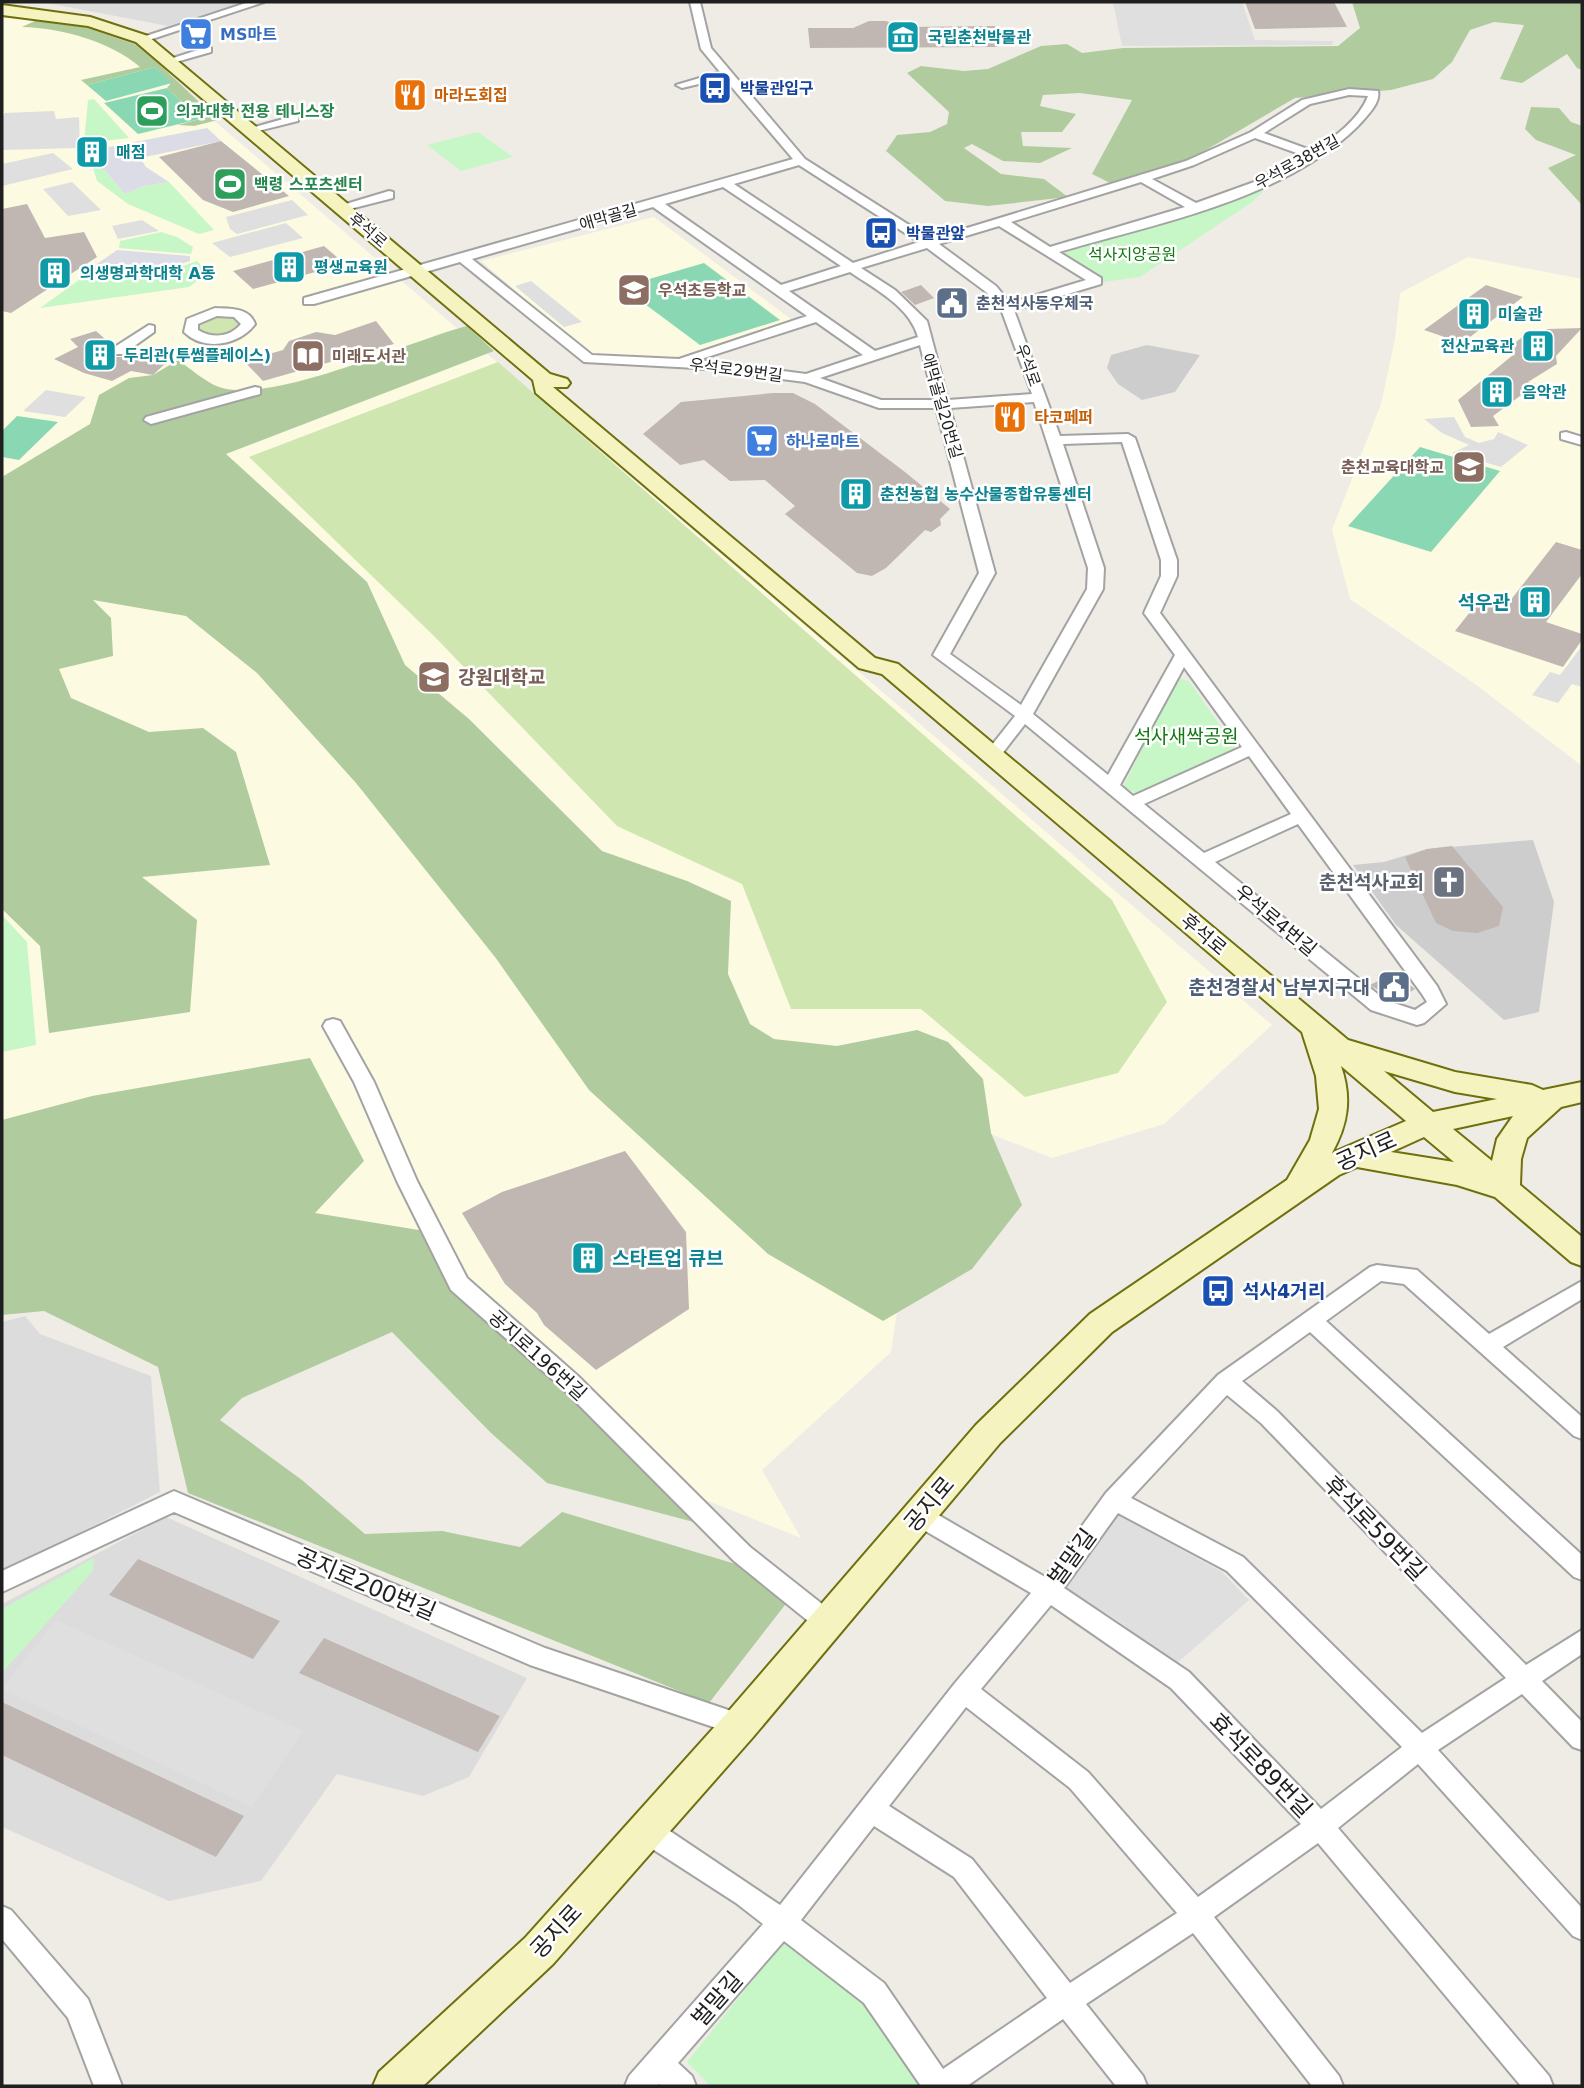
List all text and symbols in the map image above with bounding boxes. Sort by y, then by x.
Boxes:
supermarket icon: MS마트 [177,15,215,53]
museum icon: 국립춘천박물관 [884,18,922,56]
place label: MS마트 [220,25,277,44]
place label: 국립춘천박물관 [928,28,1031,47]
bus stop icon: 박물관입구 [696,69,734,107]
restaurant icon: 마라도회집 [391,76,429,114]
place label: 박물관입구 [740,79,814,98]
place label: 마라도회집 [434,86,508,105]
sports icon: 의과대학 전용 테니스장 [133,92,171,130]
place label: 의과대학 전용 테니스장 [176,102,335,121]
street label: 우석로38번길 [1251,131,1343,193]
building icon: 매점 [73,133,111,171]
place label: 매점 [116,143,145,162]
sports icon: 백령 스포츠센터 [211,165,249,203]
place label: 백령 스포츠센터 [254,175,363,194]
street label: 애막골길 [577,200,639,234]
street label: 후석로 [345,208,391,252]
bus stop icon: 박물관앞 [862,214,900,252]
place label: 박물관앞 [906,224,965,243]
park label: 석사지양공원 [1088,245,1176,264]
building icon: 평생교육원 [270,248,308,286]
building icon: 의생명과학대학 A동 [36,254,74,292]
place label: 평생교육원 [314,258,388,277]
place label: 의생명과학대학 A동 [80,264,216,283]
school or university icon: 우석초등학교 [615,271,653,309]
place label: 우석초등학교 [658,281,747,300]
public building icon: 춘천석사동우체국 [933,284,971,322]
place label: 춘천석사동우체국 [976,294,1094,313]
building icon: 미술관 [1455,295,1493,333]
place label: 미술관 [1498,305,1542,324]
building icon: 전산교육관 [1519,327,1557,365]
building icon: 두리관(투썸플레이스) [81,336,119,374]
library icon: 미래도서관 [289,337,327,375]
place label: 전산교육관 [1440,337,1514,356]
street label: 우석로 [1012,341,1045,389]
place label: 두리관(투썸플레이스) [124,346,271,365]
place label: 미래도서관 [332,347,406,366]
street label: 애막골길20번길 [918,351,966,461]
street label: 우석로29번길 [688,355,784,385]
building icon: 음악관 [1478,373,1516,411]
place label: 음악관 [1522,383,1566,402]
restaurant icon: 타코페퍼 [991,398,1029,436]
place label: 타코페퍼 [1034,408,1093,427]
supermarket icon: 하나로마트 [743,422,781,460]
place label: 하나로마트 [786,432,860,451]
school or university icon: 춘천교육대학교 [1450,448,1488,486]
place label: 춘천교육대학교 [1341,458,1444,477]
building icon: 춘천농협 농수산물종합유통센터 [837,475,875,513]
place label: 춘천농협 농수산물종합유통센터 [880,485,1092,504]
building icon: 석우관 [1516,583,1554,621]
place label: 석우관 [1458,591,1511,613]
school or university icon: 강원대학교 [415,658,453,696]
place label: 강원대학교 [458,666,545,688]
park label: 석사새싹공원 [1134,725,1238,747]
church icon: 춘천석사교회 [1430,863,1468,901]
place label: 춘천석사교회 [1319,871,1424,893]
street label: 우석로4번길 [1231,880,1321,960]
street label: 후석로 [1177,909,1231,959]
public building icon: 춘천경찰서 남부지구대 [1375,968,1413,1006]
place label: 춘천경찰서 남부지구대 [1189,976,1370,998]
street label: 공지로 [1332,1126,1400,1176]
building icon: 스타트업 큐브 [569,1239,607,1277]
place label: 스타트업 큐브 [612,1247,724,1269]
bus stop icon: 석사4거리 [1199,1272,1237,1310]
place label: 석사4거리 [1242,1280,1325,1302]
street label: 공지로196번길 [485,1305,591,1405]
street label: 후석로59번길 [1319,1470,1431,1586]
street label: 공지로 [899,1471,959,1537]
street label: 벌말길 [1043,1524,1101,1590]
street label: 공지로200번길 [292,1543,440,1625]
street label: 효석로89번길 [1205,1707,1317,1823]
street label: 공지로 [525,1899,587,1963]
street label: 벌말길 [686,1967,748,2031]

